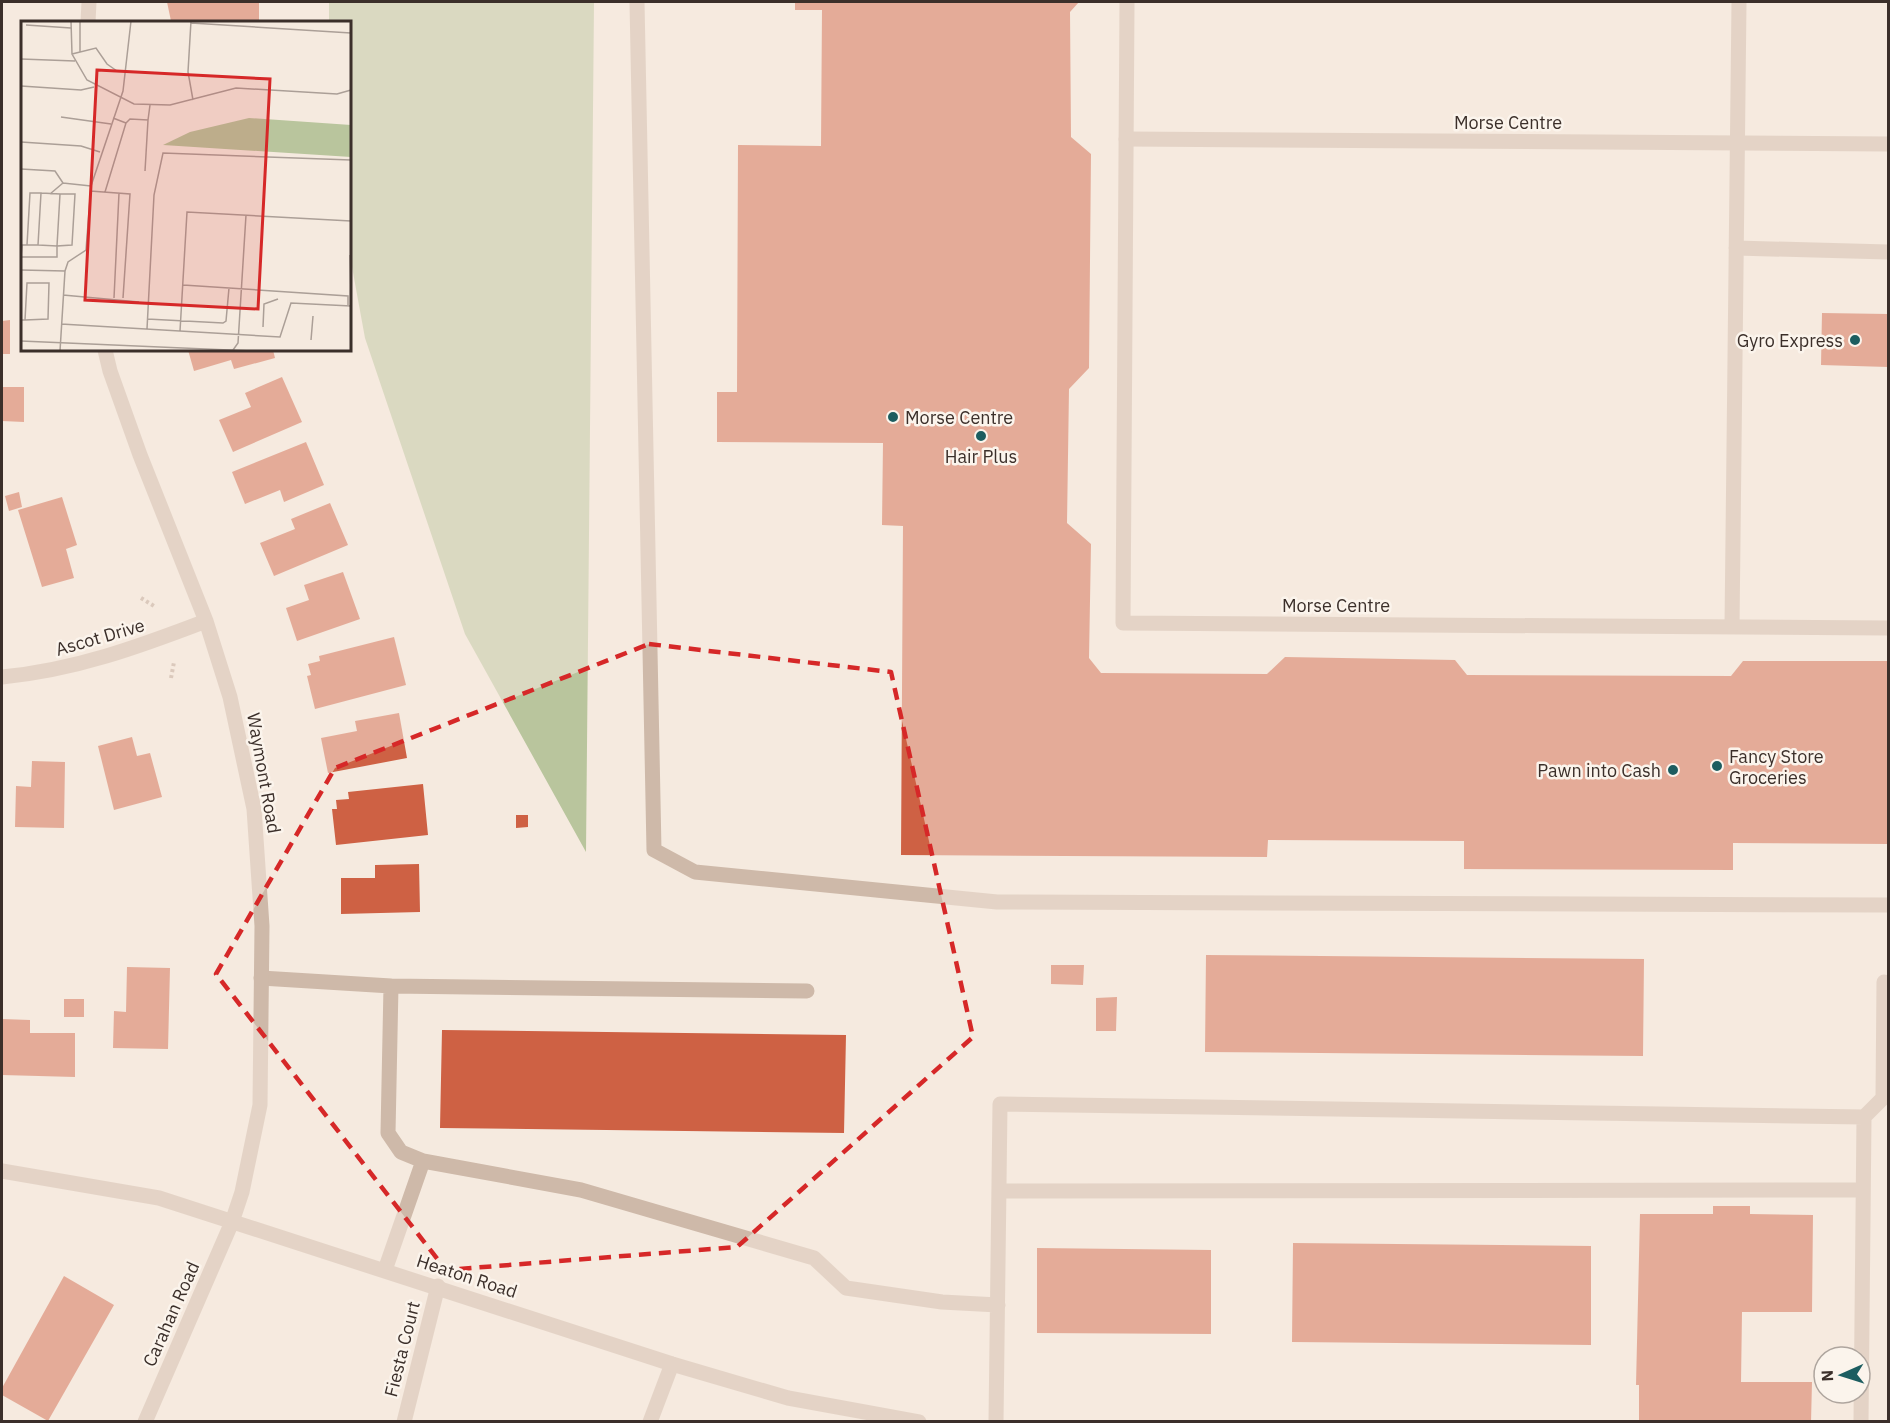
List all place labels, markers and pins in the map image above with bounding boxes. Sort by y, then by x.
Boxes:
place label: Gyro Express [1737,329,1843,352]
marker: Gyro Express [1848,333,1862,347]
place label: Morse Centre [905,406,1013,429]
marker: Morse Centre [886,410,900,424]
marker: Hair Plus [974,429,988,443]
place label: Hair Plus [945,445,1017,468]
place label: Fancy Store Groceries [1729,745,1824,789]
place label: Pawn into Cash [1537,759,1661,782]
marker: Fancy Store Groceries [1710,759,1724,773]
marker: Pawn into Cash [1666,763,1680,777]

